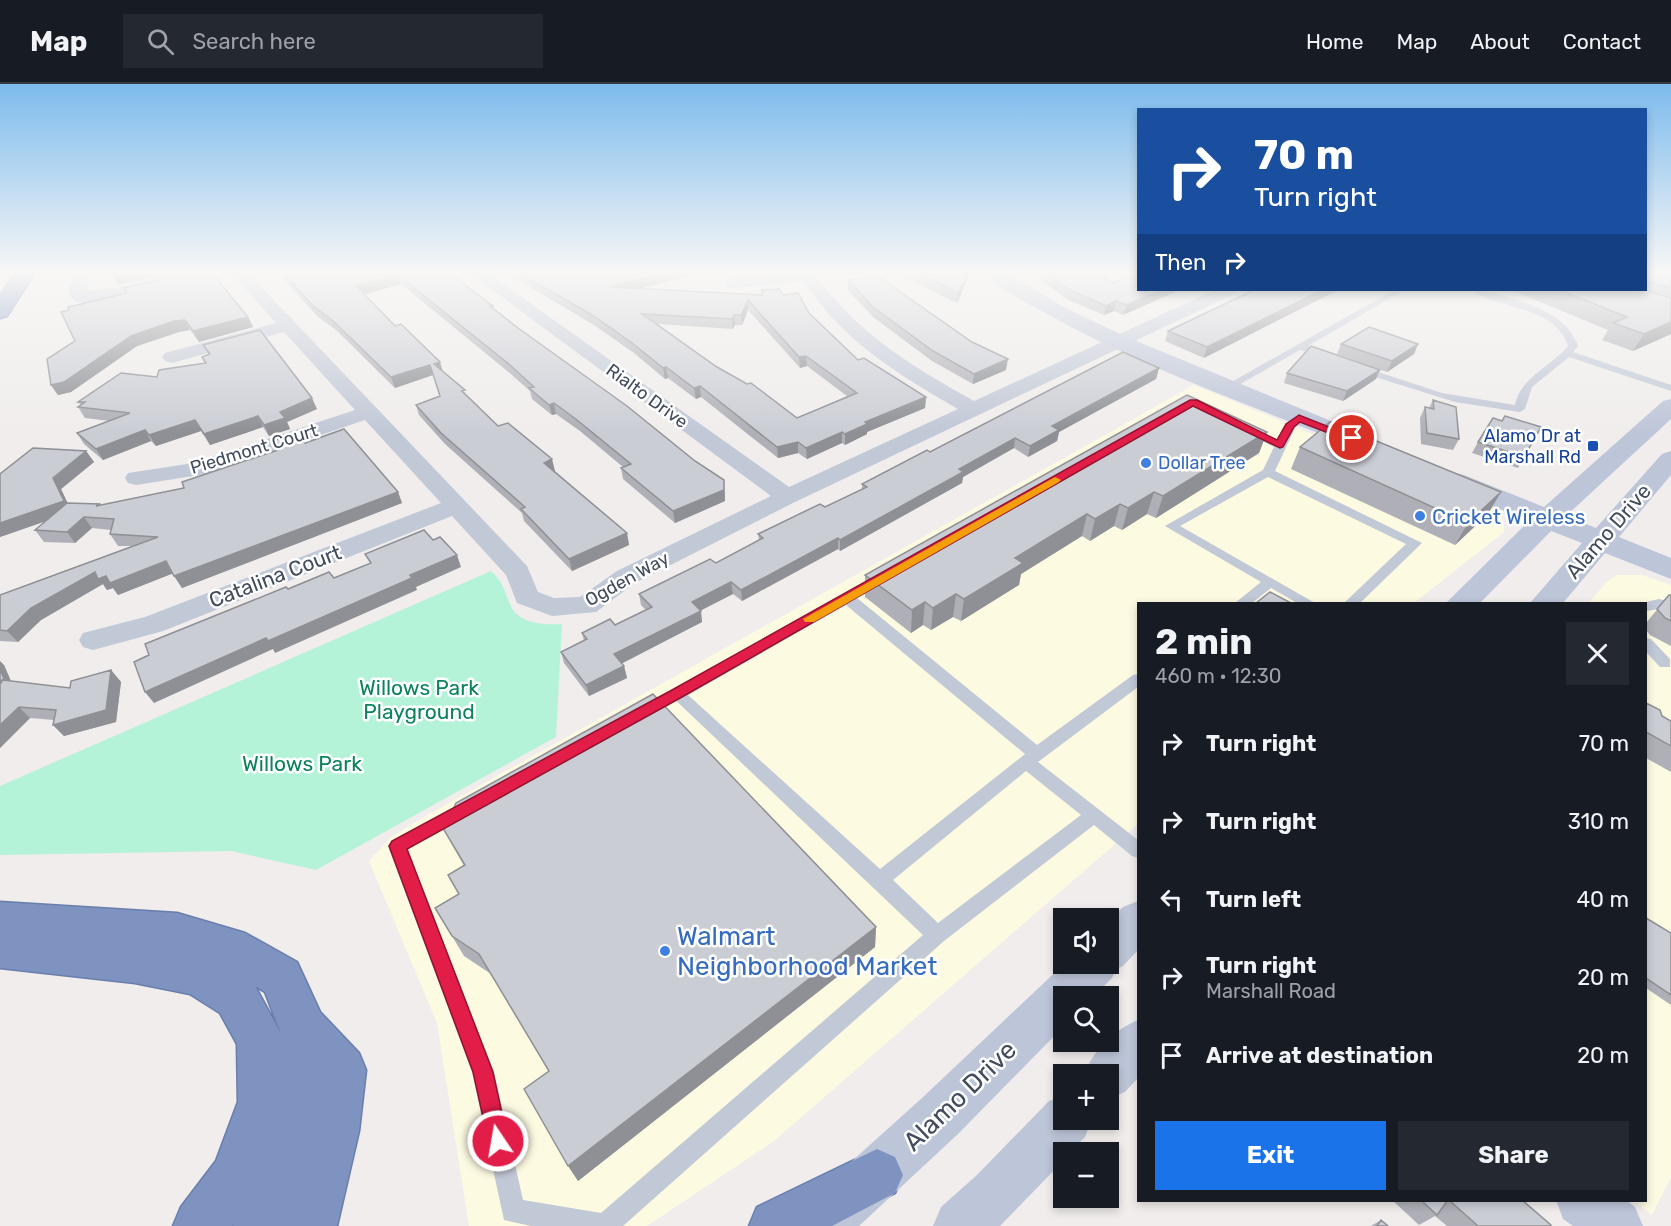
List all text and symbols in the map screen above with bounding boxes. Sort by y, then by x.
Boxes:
search box [123,14,543,68]
text: Map [30,25,87,58]
icon: search [144,25,177,58]
text: Search here [192,28,316,55]
text: Home [1306,29,1363,54]
text: Map [1396,29,1437,54]
text: About [1470,29,1530,54]
text: Contact [1563,29,1641,54]
text: 70 m [1254,130,1354,180]
icon: right [1155,132,1233,210]
text: Turn right [1254,181,1377,213]
icon: right [1218,246,1251,279]
text: Then [1155,249,1206,276]
street label: Rialto Drive [602,359,692,433]
pin [1326,412,1377,463]
street label: Piedmont Court [188,419,320,479]
icon: arrive [1335,421,1368,454]
place label: Alamo Dr at Marshall Rd [1484,425,1581,468]
marker: Alamo Dr at Marshall Rd [1586,439,1600,453]
place label: Dollar Tree [1158,452,1246,474]
marker: Dollar Tree [1139,456,1153,470]
street label: Alamo Drive [1560,479,1656,583]
place label: Cricket Wireless [1432,504,1585,529]
marker: Cricket Wireless [1413,509,1427,523]
street label: Catalina Court [205,539,345,613]
street label: Ogden Way [581,547,673,611]
text: 2 min [1155,620,1253,663]
button: close [1566,622,1629,685]
text: 460 m · 12:30 [1155,664,1281,688]
park label: Willows Park Playground [359,675,479,724]
icon: right [1155,727,1188,760]
text: Turn right [1206,730,1316,757]
text: 70 m [1579,730,1629,757]
park label: Willows Park [242,751,362,776]
icon: right [1155,805,1188,838]
text: Turn right [1206,808,1316,835]
text: 310 m [1568,808,1629,835]
icon: left [1155,883,1188,916]
text: Turn left [1206,886,1301,913]
text: 40 m [1576,886,1629,913]
map controls [1053,908,1119,1208]
button: sound [1053,908,1119,974]
place label: Walmart Neighborhood Market [677,921,937,982]
marker: Walmart Neighborhood Market [658,944,672,958]
text: Turn right [1206,952,1316,979]
icon: right [1155,961,1188,994]
text: 20 m [1577,964,1629,991]
text: Marshall Road [1206,979,1336,1003]
button: search [1053,986,1119,1052]
street label: Alamo Drive [897,1034,1023,1158]
icon: arrive [1155,1039,1188,1072]
text: Arrive at destination [1206,1042,1433,1069]
text: 20 m [1577,1042,1629,1069]
button: + [1053,1064,1119,1130]
position arrow [466,1109,530,1173]
button: Exit [1155,1121,1386,1190]
button: Share [1398,1121,1629,1190]
button: − [1053,1142,1119,1208]

